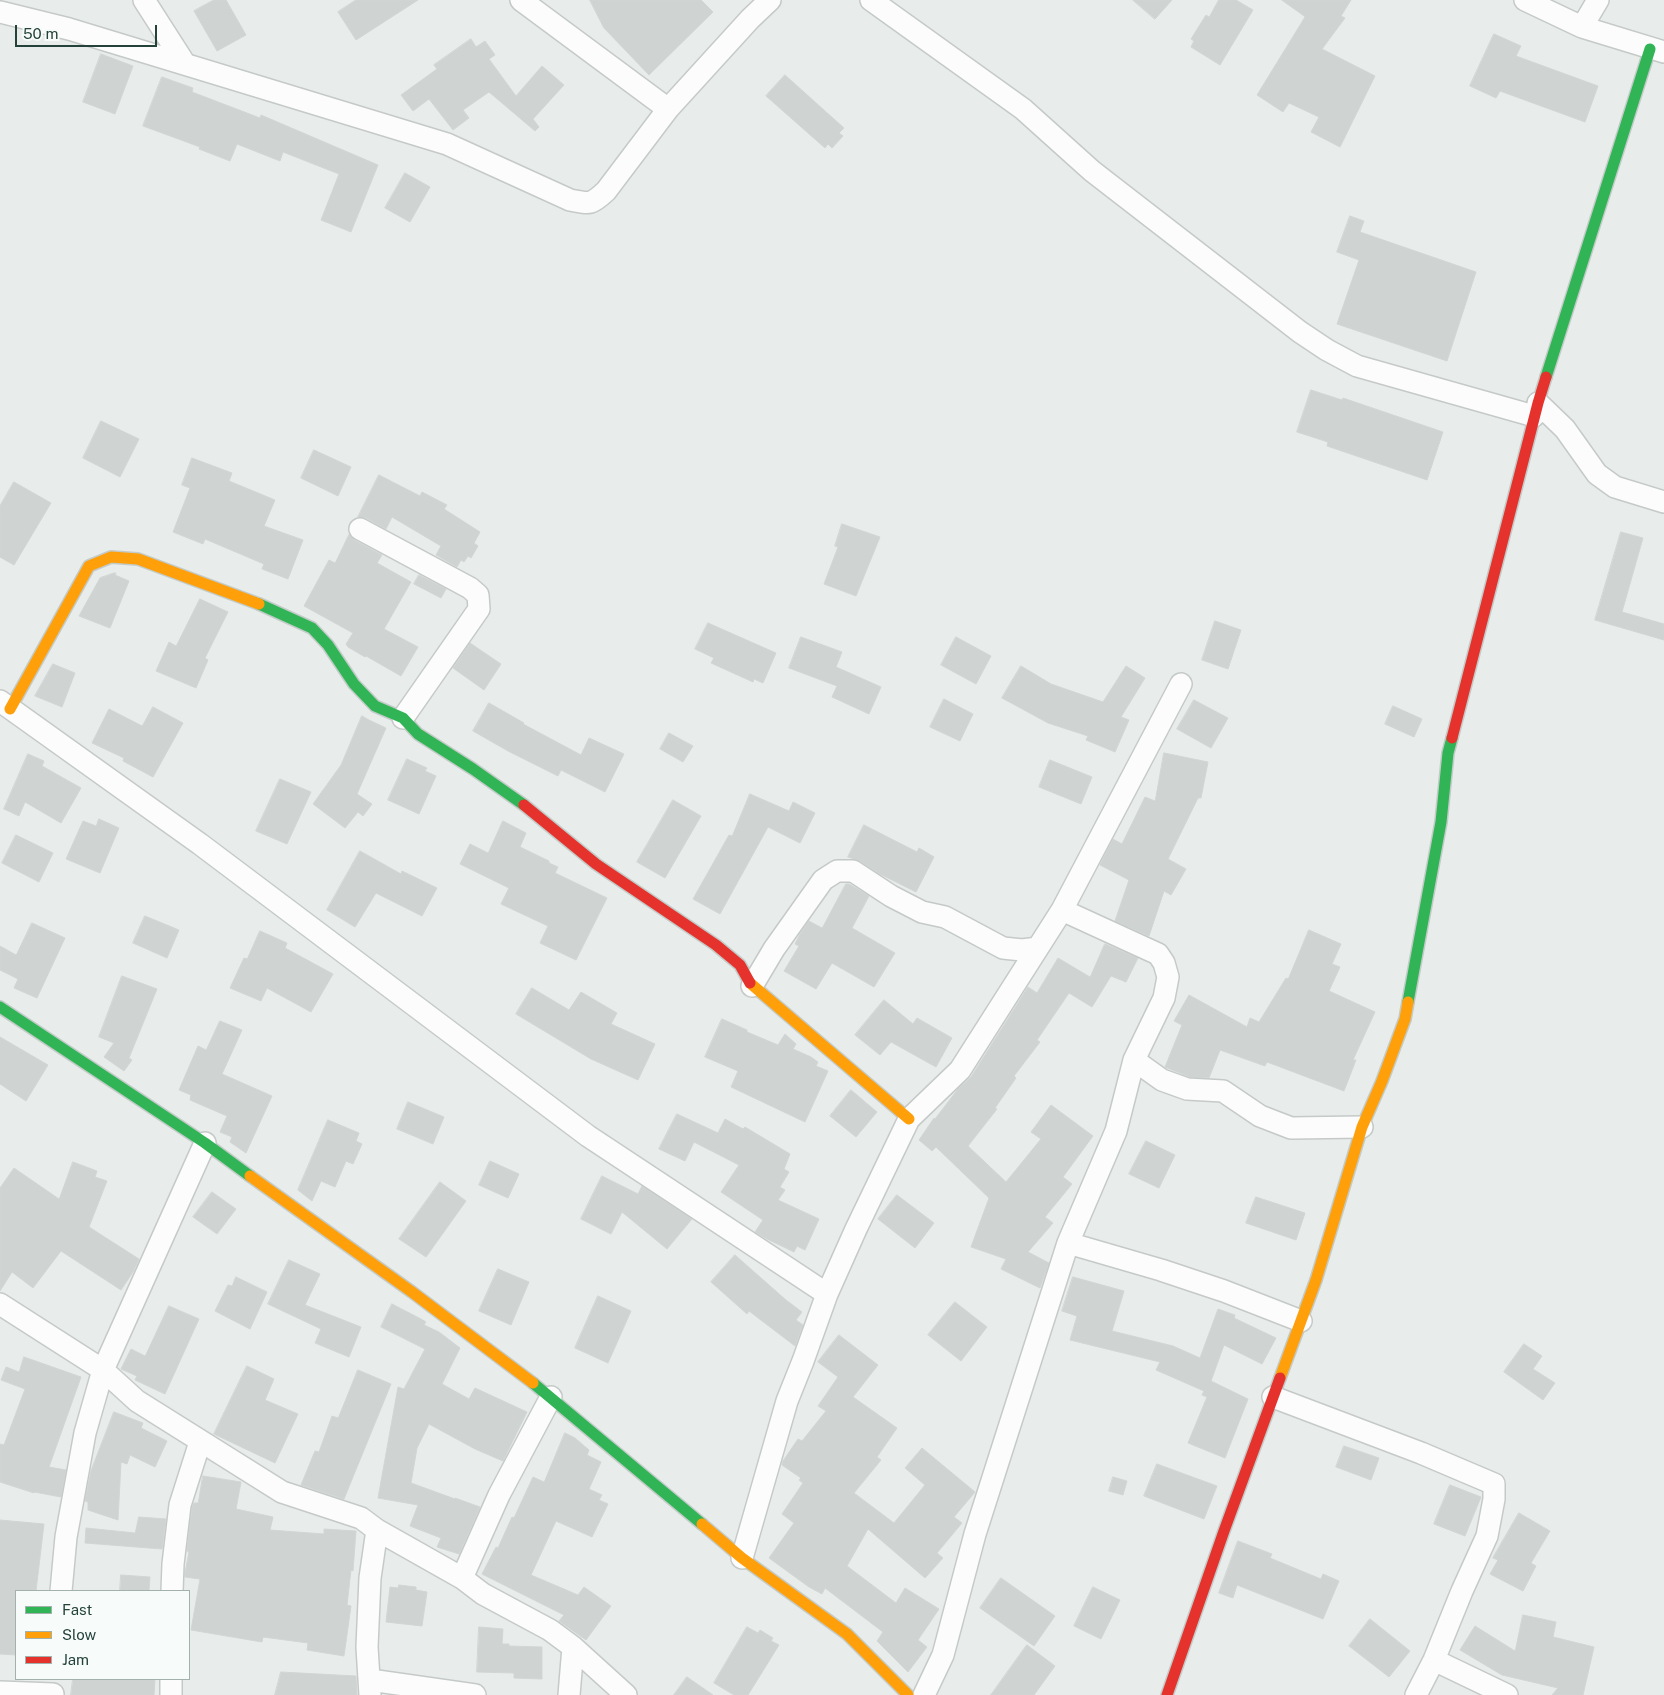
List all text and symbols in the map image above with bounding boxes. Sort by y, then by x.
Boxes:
scale bar [18,15,160,47]
text: 50 m [23,25,58,42]
legend [15,1590,190,1680]
text: Fast [62,1601,92,1618]
text: Slow [62,1626,96,1643]
text: Jam [62,1651,89,1668]

